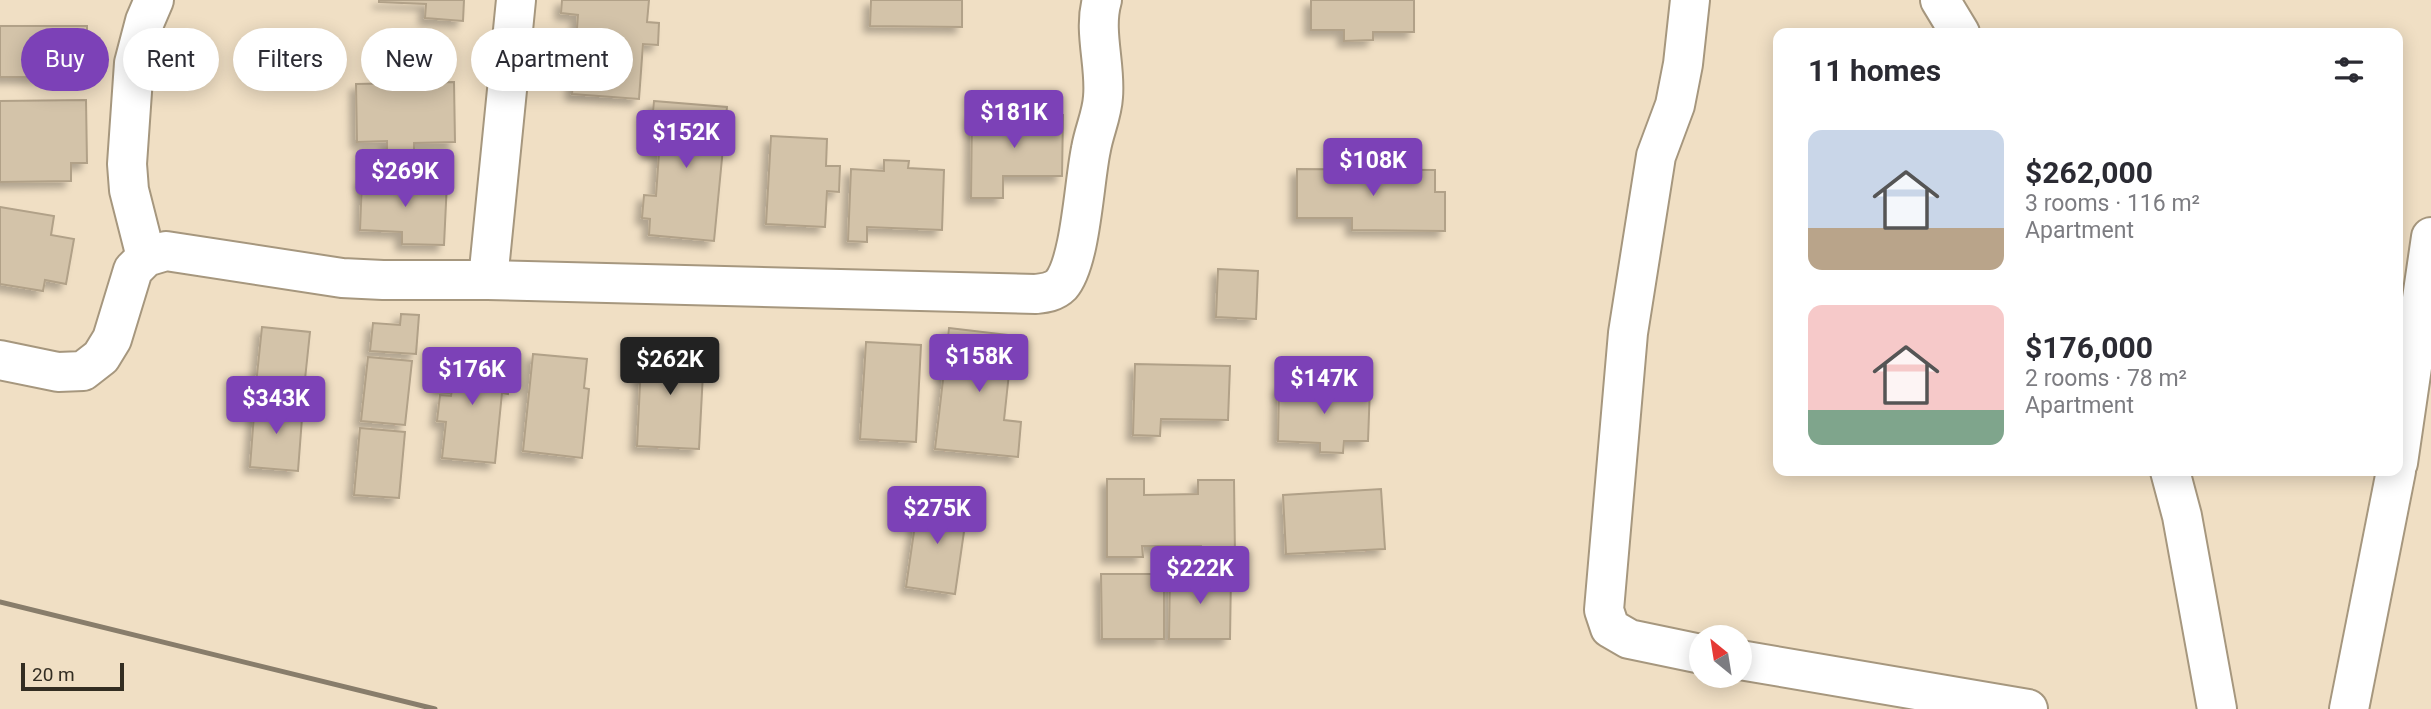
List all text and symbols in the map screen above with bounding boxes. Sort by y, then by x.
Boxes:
chip: Buy [21,28,109,91]
chip: Rent [123,28,219,91]
chip: Filters [233,28,347,91]
chip: New [361,28,457,91]
chip: Apartment [471,28,633,91]
icon: filters [2330,51,2368,89]
text: 11 homes [1808,53,1941,88]
pin: $181K [965,90,1063,150]
text: $181K [980,99,1048,126]
pin: $152K [637,110,735,170]
text: $152K [652,119,720,146]
pin: $108K [1324,138,1422,198]
text: $108K [1339,147,1407,174]
pin: $269K [356,150,454,209]
text: $262,000 [2025,155,2153,190]
text: $269K [371,158,439,185]
icon: home [1864,158,1948,242]
text: 3 rooms · 116 m² [2025,190,2200,217]
text: Apartment [2025,217,2134,244]
text: $176,000 [2025,330,2153,365]
icon: home [1864,333,1948,417]
pin: $158K [930,334,1028,394]
pin: $262K [621,338,719,397]
text: $158K [945,343,1013,370]
text: $262K [636,346,704,373]
pin: $176K [423,348,521,407]
text: $176K [438,356,506,383]
pin: $147K [1275,356,1373,416]
text: $147K [1290,365,1358,392]
text: 2 rooms · 78 m² [2025,365,2187,392]
pin: $343K [227,376,325,436]
text: $343K [242,385,310,412]
text: Apartment [2025,392,2134,419]
pin: $275K [888,486,986,546]
text: $275K [903,495,971,522]
pin: $222K [1151,546,1249,606]
text: $222K [1166,555,1234,582]
north arrow [1689,625,1752,688]
map controls [1689,625,1752,688]
scale bar [21,660,124,692]
text: 20 m [32,663,75,686]

